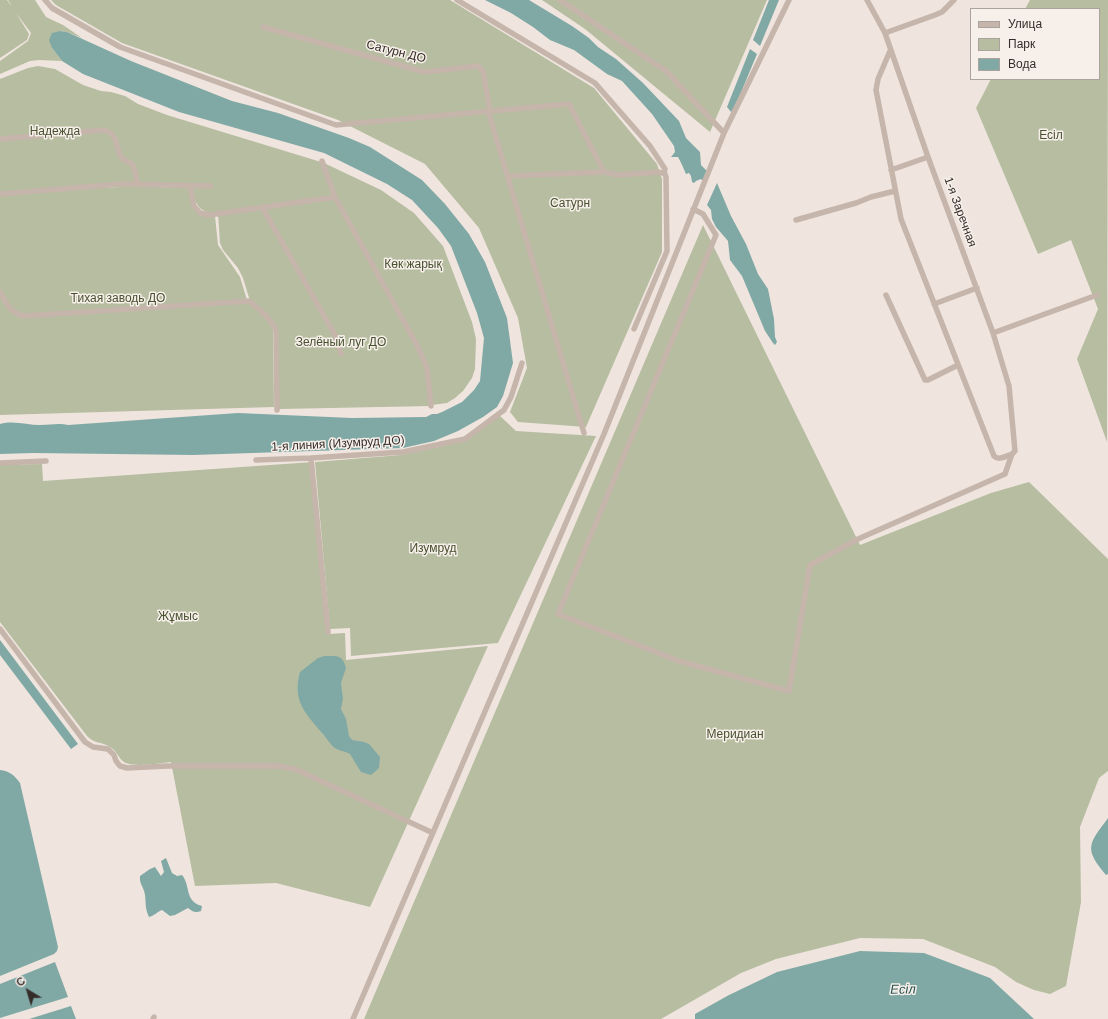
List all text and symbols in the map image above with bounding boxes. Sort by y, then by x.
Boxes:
legend [970,8,1100,80]
text: Улица [1008,17,1042,31]
text: Парк [1008,37,1035,51]
street label: Сатурн ДО [365,38,427,66]
text: Вода [1008,57,1036,71]
park label: Надежда [30,125,80,139]
park label: Есіл [1039,129,1063,143]
street label: 1-я Заречная [941,175,979,249]
park label: Сатурн [550,197,590,211]
park label: Көк жарық [384,258,442,272]
park label: Тихая заводь ДО [71,292,165,306]
park label: Зелёный луг ДО [296,336,386,350]
street label: 1-я линия (Изумруд ДО) [271,433,405,455]
park label: Изумруд [409,542,457,556]
park label: Жұмыс [158,610,198,624]
park label: Меридиан [706,728,764,742]
north arrow [8,971,48,1011]
text: С [14,974,27,989]
water label: Есіл [890,982,916,998]

